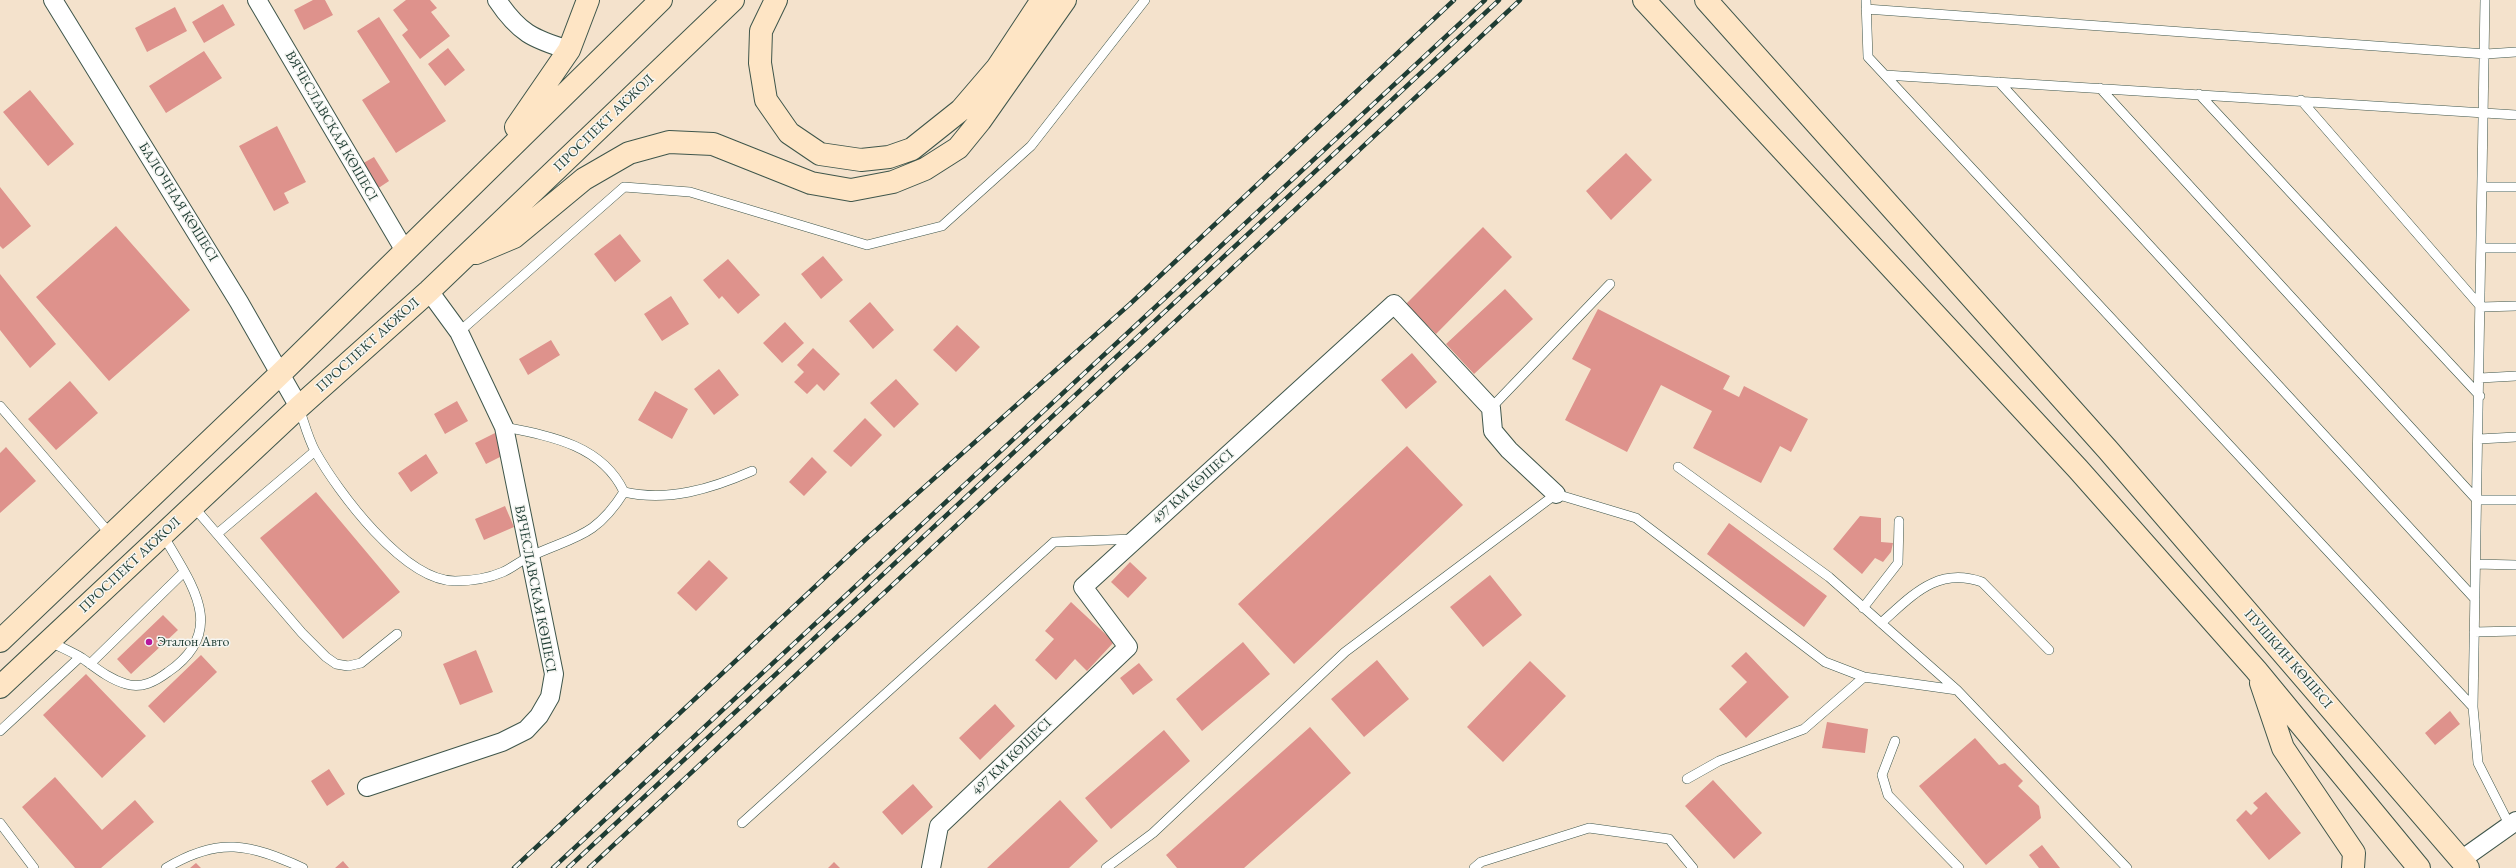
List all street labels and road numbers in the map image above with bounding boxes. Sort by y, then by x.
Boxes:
street label: ВЯЧЕСЛАВСКАЯ КӨШЕСІ [281,48,381,204]
street label: ПРОСПЕКТ АКЖОЛ [550,71,658,175]
street label: БАЛОЧНАЯ КӨШЕСІ [135,139,221,265]
street label: ПРОСПЕКТ АКЖОЛ [313,294,423,396]
street label: 497 КМ КӨШЕСІ [1149,446,1237,528]
street label: ВЯЧЕСЛАВСКАЯ КӨШЕСІ [511,504,559,674]
street label: ПРОСПЕКТ АКЖОЛ [76,513,184,617]
street label: ПУШКИН КӨШЕСІ [2240,606,2336,712]
street label: 497 КМ КӨШЕСІ [969,715,1055,799]

